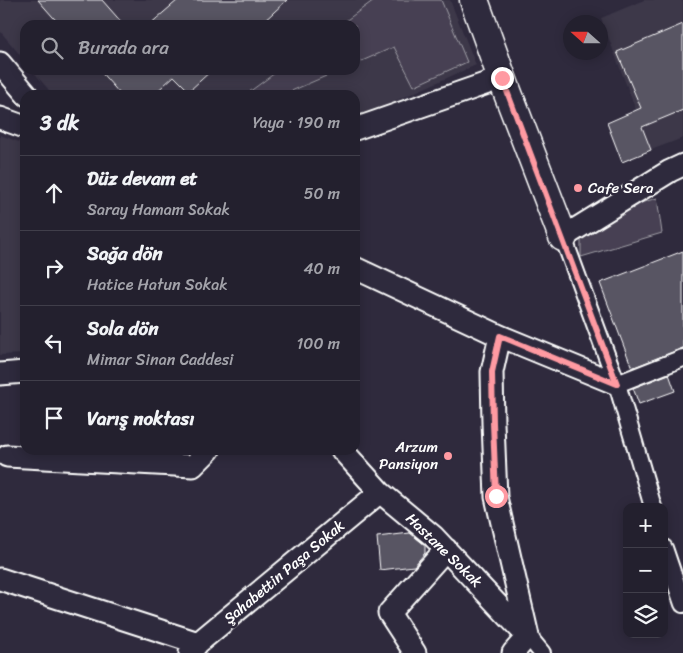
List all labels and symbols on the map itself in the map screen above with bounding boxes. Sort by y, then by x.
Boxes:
north arrow [563,15,608,60]
route end [491,67,514,90]
place label: Cafe Sera [588,175,654,201]
marker: Cafe Sera [572,182,584,194]
place label: Arzum Pansiyon [379,434,438,477]
marker: Arzum Pansiyon [442,450,454,462]
route start [485,485,508,508]
street label: Hastane Sokak [399,506,489,594]
street label: Şahabettin Paşa Sokak [218,513,350,631]

